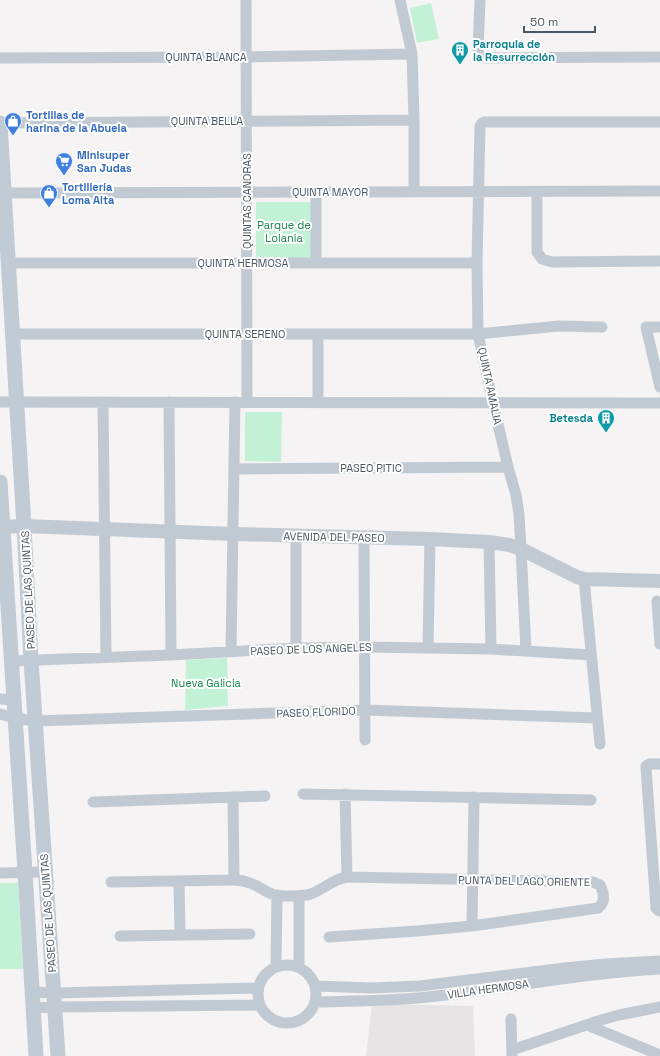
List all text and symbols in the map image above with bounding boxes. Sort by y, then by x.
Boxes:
scale bar [524,8,595,34]
text: 50 m [530,14,558,30]
place label: Parroquia de la Resurrección [473,37,555,64]
building icon: Parroquia de la Resurrección [450,40,470,65]
street label: QUINTA BLANCA [165,50,247,64]
place label: Tortillas de harina de la Abuela [26,108,127,135]
shop icon: Tortillas de harina de la Abuela [3,111,23,136]
street label: QUINTA BELLA [171,114,243,128]
place label: Minisuper San Judas [77,148,132,175]
supermarket icon: Minisuper San Judas [54,151,74,176]
street label: QUINTAS CANORAS [240,153,254,249]
place label: Tortillería Loma Alta [62,180,115,207]
shop icon: Tortillería Loma Alta [39,183,59,208]
street label: QUINTA MAYOR [292,185,368,199]
park label: Parque de Lolania [257,218,311,245]
street label: QUINTA HERMOSA [198,256,288,270]
street label: QUINTA SERENO [205,327,285,341]
street label: QUINTA AMALIA [475,346,505,426]
building icon: Betesda [596,408,616,433]
place label: Betesda [549,411,594,425]
street label: PASEO PITIC [340,461,402,475]
street label: AVENIDA DEL PASEO [283,529,385,545]
street label: PASEO DE LAS QUINTAS [18,530,38,650]
street label: PASEO DE LOS ANGELES [250,640,372,658]
park label: Nueva Galicia [171,676,242,690]
street label: PASEO FLORIDO [276,704,356,720]
street label: PASEO DE LAS QUINTAS [37,853,59,973]
street label: PUNTA DEL LAGO ORIENTE [458,873,590,889]
street label: VILLA HERMOSA [446,976,530,1002]

